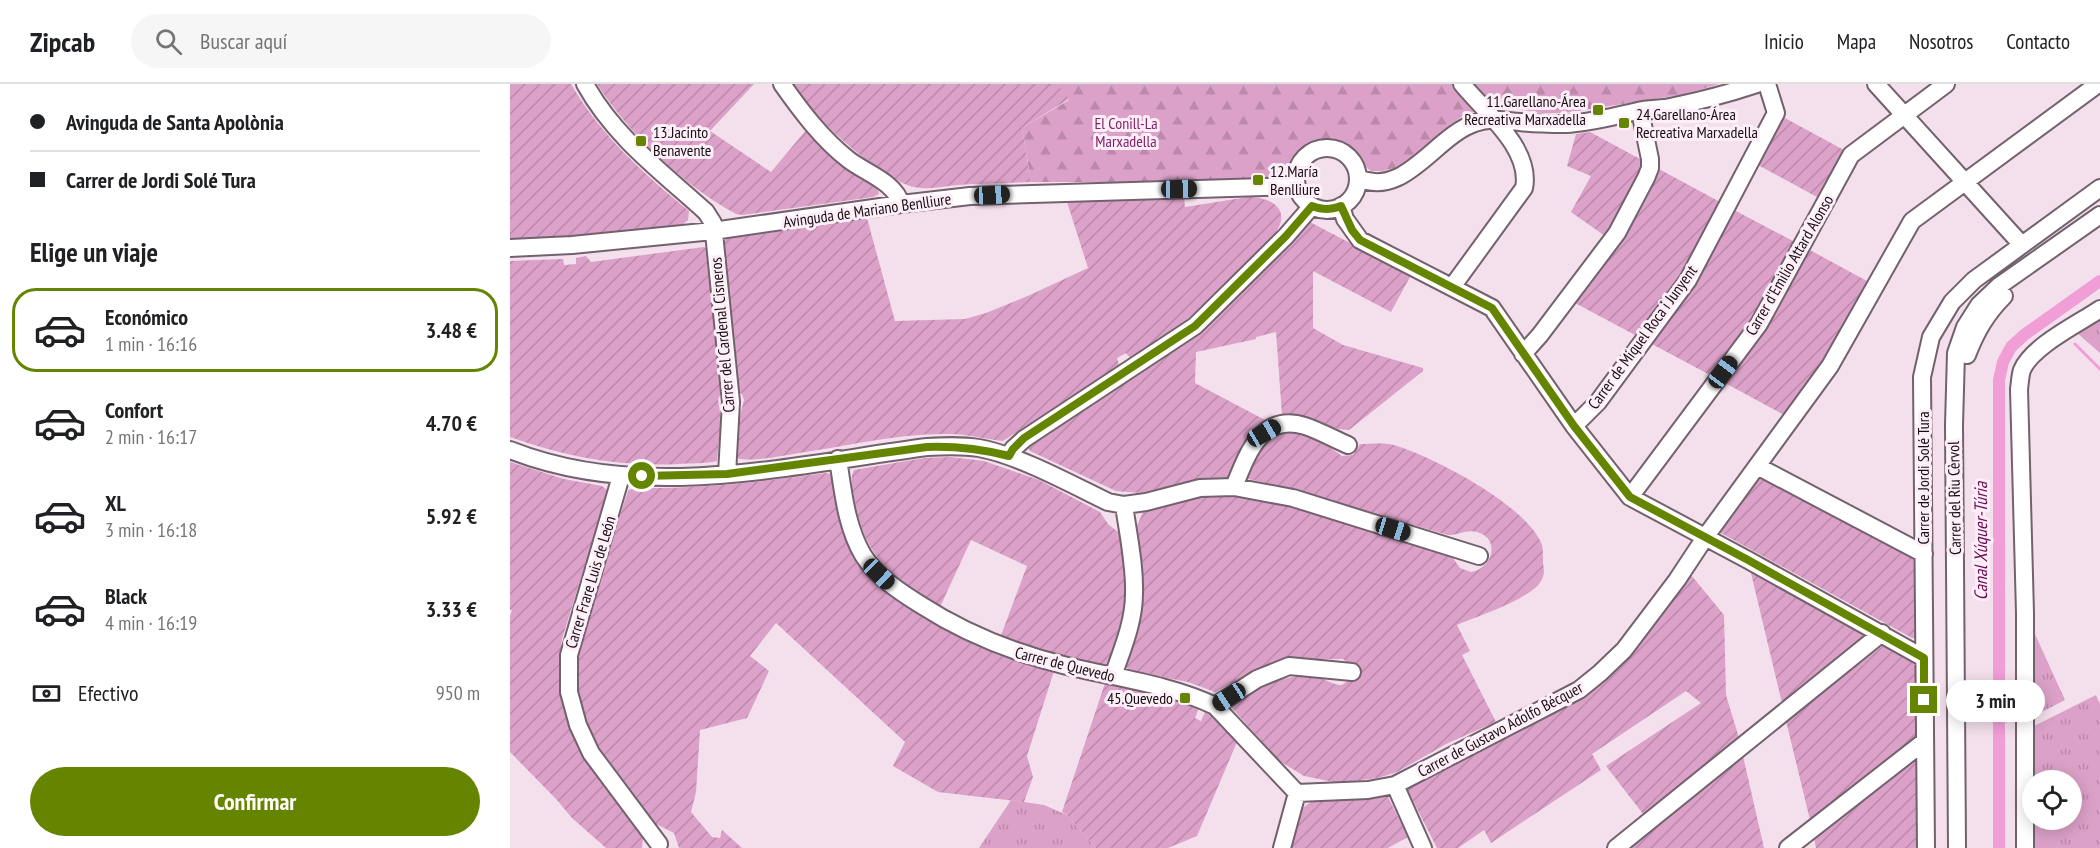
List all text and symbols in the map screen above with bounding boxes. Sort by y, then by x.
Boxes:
search box [131,14,551,68]
text: Zipcab [30,23,95,60]
icon: search [152,25,185,58]
text: Buscar aquí [200,27,287,55]
text: Inicio [1764,28,1804,55]
text: Mapa [1837,28,1876,55]
text: Nosotros [1909,28,1973,55]
text: Contacto [2006,28,2070,55]
place label: 11.Garellano-Área Recreativa Marxadella [1464,91,1586,129]
marker: 11.Garellano-Área Recreativa Marxadella [1591,103,1605,117]
place label: 24.Garellano-Área Recreativa Marxadella [1636,104,1758,142]
text: Avinguda de Santa Apolònia [66,108,284,136]
park label: El Conill-La Marxadella [1094,113,1158,151]
marker: 24.Garellano-Área Recreativa Marxadella [1617,116,1631,130]
place label: 13.Jacinto Benavente [653,122,711,160]
marker: 13.Jacinto Benavente [634,134,648,148]
place label: 12.María Benlliure [1270,161,1320,199]
text: Carrer de Jordi Solé Tura [66,166,256,194]
marker: 12.María Benlliure [1251,173,1265,187]
car [1161,180,1197,198]
car [974,185,1010,205]
street label: Avinguda de Mariano Benlliure [782,188,952,232]
street label: Carrer d'Emilio Attard Alonso [1741,191,1837,339]
text: Elige un viaje [30,235,158,269]
street label: Carrer del Cardenal Cisneros [705,256,739,414]
street label: Carrer de Miquel Roca i Junyent [1583,261,1701,413]
icon: car [33,303,87,357]
text: Económico [105,303,188,331]
text: 3.48 € [426,316,477,344]
text: 1 min · 16:16 [105,331,197,357]
car [1705,352,1741,392]
icon: car [33,396,87,450]
text: Confort [105,396,163,424]
text: 4.70 € [426,409,477,437]
street label: Carrer de Jordi Solé Tura [1913,411,1933,545]
car [1244,416,1284,450]
text: 2 min · 16:17 [105,424,197,450]
street label: Carrer del Riu Cèrvol [1943,441,1965,555]
route start [628,462,655,489]
water label: Canal Xúquer-Túria [1969,481,1992,600]
icon: car [33,489,87,543]
text: XL [105,489,126,517]
text: 5.92 € [426,502,477,530]
street label: Carrer Frare Luis de León [560,513,620,651]
car [1373,515,1413,543]
text: 3 min · 16:18 [105,517,197,543]
car [860,555,898,593]
icon: car [33,582,87,636]
text: Black [105,582,147,610]
text: 3.33 € [426,595,477,623]
text: 4 min · 16:19 [105,610,197,636]
street label: Carrer de Quevedo [1013,642,1117,686]
icon: cash [30,677,63,710]
street label: Carrer de Gustavo Adolfo Bécquer [1414,677,1587,781]
text: Efectivo [78,679,139,707]
callout: 3 min [1945,679,2044,721]
text: 950 m [436,680,480,706]
car [1209,680,1249,714]
route end [1910,686,1937,713]
place label: 45.Quevedo [1107,688,1173,708]
text: 3 min [1975,688,2016,714]
marker: 45.Quevedo [1178,691,1192,705]
button: Confirmar [30,767,480,836]
map controls [2022,770,2082,830]
button: locate [2022,770,2082,830]

